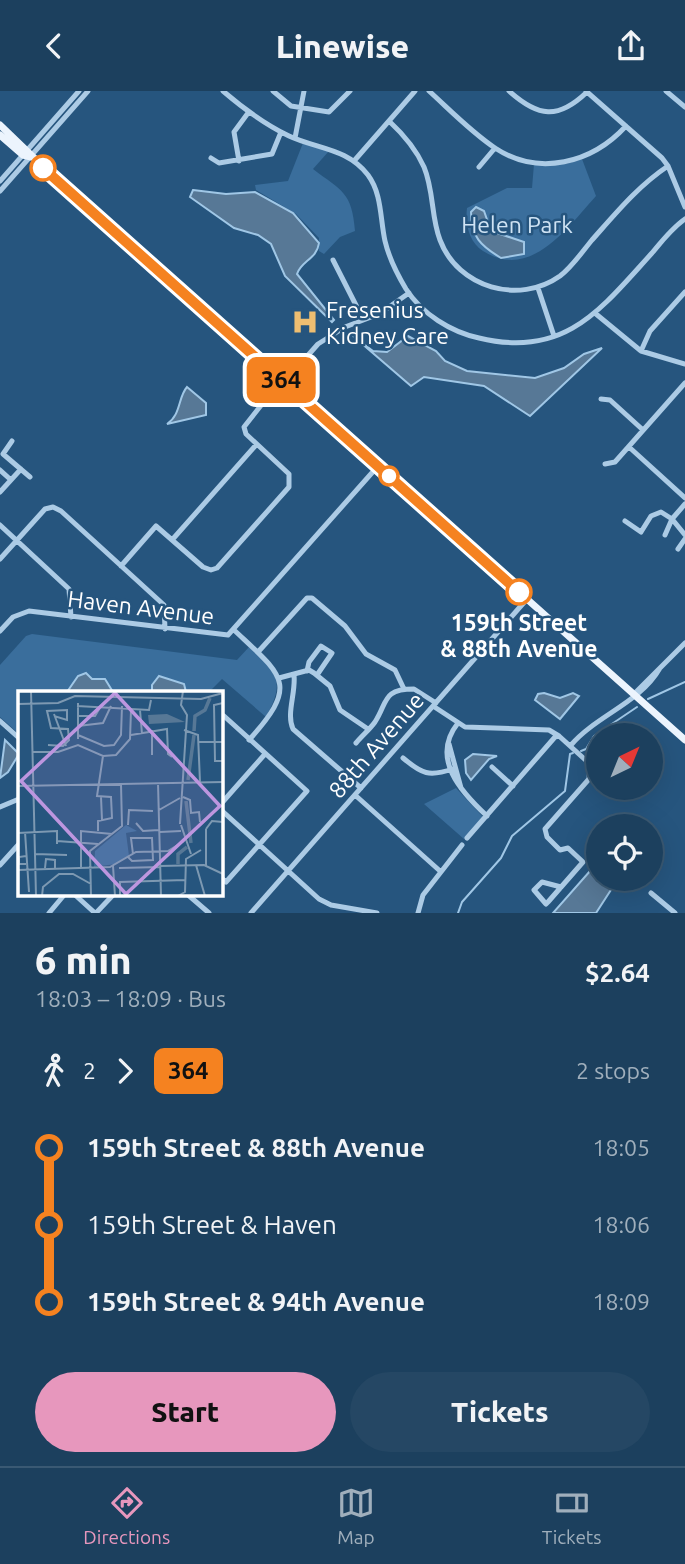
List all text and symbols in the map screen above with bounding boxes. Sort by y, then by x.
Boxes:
icon: back [35,27,73,65]
icon: share [612,27,650,65]
text: Linewise [276,28,409,64]
unlabelled marker [30,155,56,181]
park label: Helen Park [461,212,573,237]
place label: Fresenius Kidney Care [326,297,449,348]
hospital icon: Fresenius Kidney Care [290,307,320,337]
line badge: 364 [241,357,321,403]
text: 364 [261,366,301,393]
unlabelled marker [379,466,399,486]
marker: 159th Street & 88th Avenue [506,579,532,605]
street label: Haven Avenue [66,586,216,628]
place label: 159th Street & 88th Avenue [440,610,598,661]
street label: 88th Avenue [324,687,428,803]
inset map [18,691,222,895]
north arrow [586,723,663,800]
map controls [586,723,663,891]
button: locate [586,814,663,891]
text: 6 min [35,939,132,981]
text: $2.64 [585,958,650,987]
text: 18:03 – 18:09 · Bus [35,986,226,1011]
icon: walk [35,1052,73,1090]
icon: forward [106,1052,144,1090]
text: 364 [168,1057,209,1084]
text: 2 [83,1058,96,1083]
text: 2 stops [576,1058,650,1083]
text: 159th Street & 88th Avenue [87,1133,425,1162]
text: 18:05 [592,1135,650,1160]
text: 159th Street & Haven [87,1210,337,1239]
text: 18:06 [592,1212,650,1237]
text: 159th Street & 94th Avenue [87,1287,425,1316]
text: 18:09 [592,1289,650,1314]
button: Start [35,1372,336,1452]
button: Tickets [350,1372,650,1452]
tab: Directions [83,1484,170,1548]
tab: Map [337,1484,375,1548]
tab: Tickets [542,1484,602,1548]

